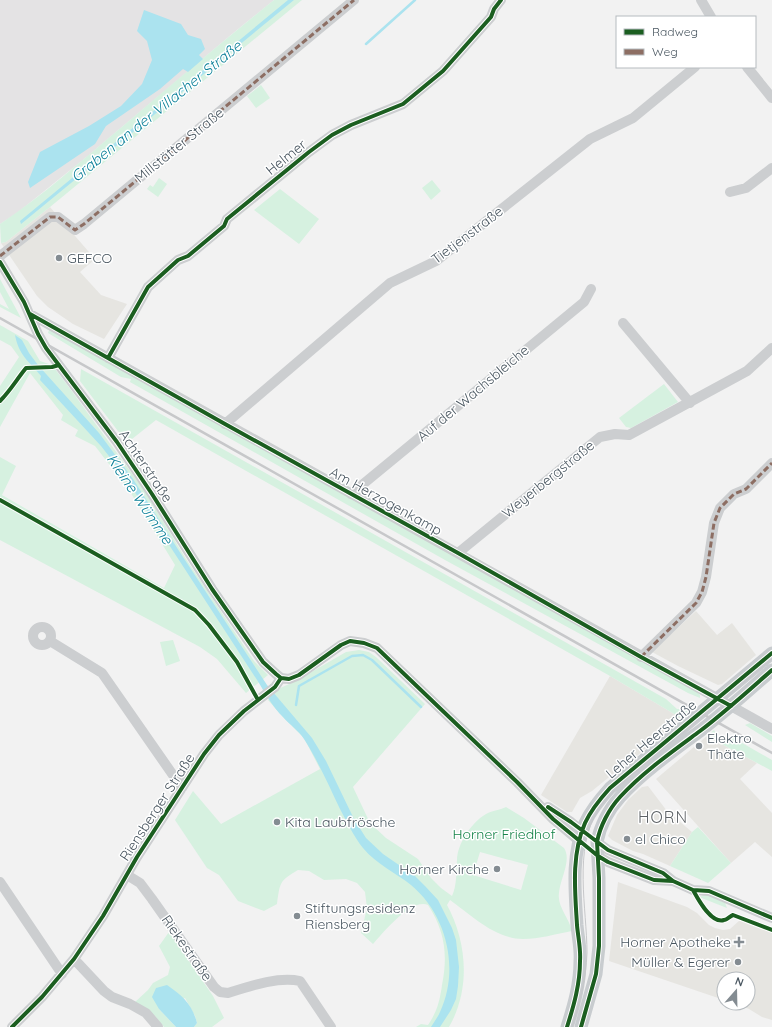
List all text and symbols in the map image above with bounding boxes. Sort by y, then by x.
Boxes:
legend [616,16,756,68]
text: Radweg [652,24,698,39]
water label: Graben an der Villacher Straße [67,36,246,186]
text: Weg [652,44,678,59]
street label: Millstätter Straße [131,103,227,187]
street label: Helmer [262,135,311,179]
street label: Tietjenstraße [428,202,507,268]
place label: GEFCO [67,249,113,267]
marker: GEFCO [54,253,64,263]
street label: Auf der Wachsbleiche [413,341,533,445]
street label: Achterstraße [115,426,177,506]
street label: Weyerbergstraße [498,436,598,522]
water label: Kleine Wümme [103,450,178,548]
street label: Am Herzogenkamp [327,463,445,539]
street label: Leher Heerstraße [602,696,700,782]
place label: Elektro Thäte [707,729,752,763]
marker: Elektro Thäte [694,741,704,751]
street label: Riensberger Straße [115,750,199,864]
district label: HORN [638,807,688,827]
place label: Kita Laubfrösche [285,813,395,831]
marker: Kita Laubfrösche [272,817,282,827]
park label: Horner Friedhof [452,825,556,843]
place label: el Chico [635,830,686,848]
marker: el Chico [622,834,632,844]
place label: Horner Kirche [399,860,489,878]
marker: Horner Kirche [492,864,502,874]
place label: Stiftungsresidenz Riensberg [305,899,416,933]
street label: Riekestraße [158,911,216,985]
marker: Stiftungsresidenz Riensberg [292,911,302,921]
place label: Horner Apotheke [620,933,731,951]
marker: Horner Apotheke [734,937,744,947]
place label: Müller & Egerer [631,953,731,971]
marker: Müller & Egerer [733,957,743,967]
north arrow [716,971,756,1011]
text: N [733,974,746,990]

